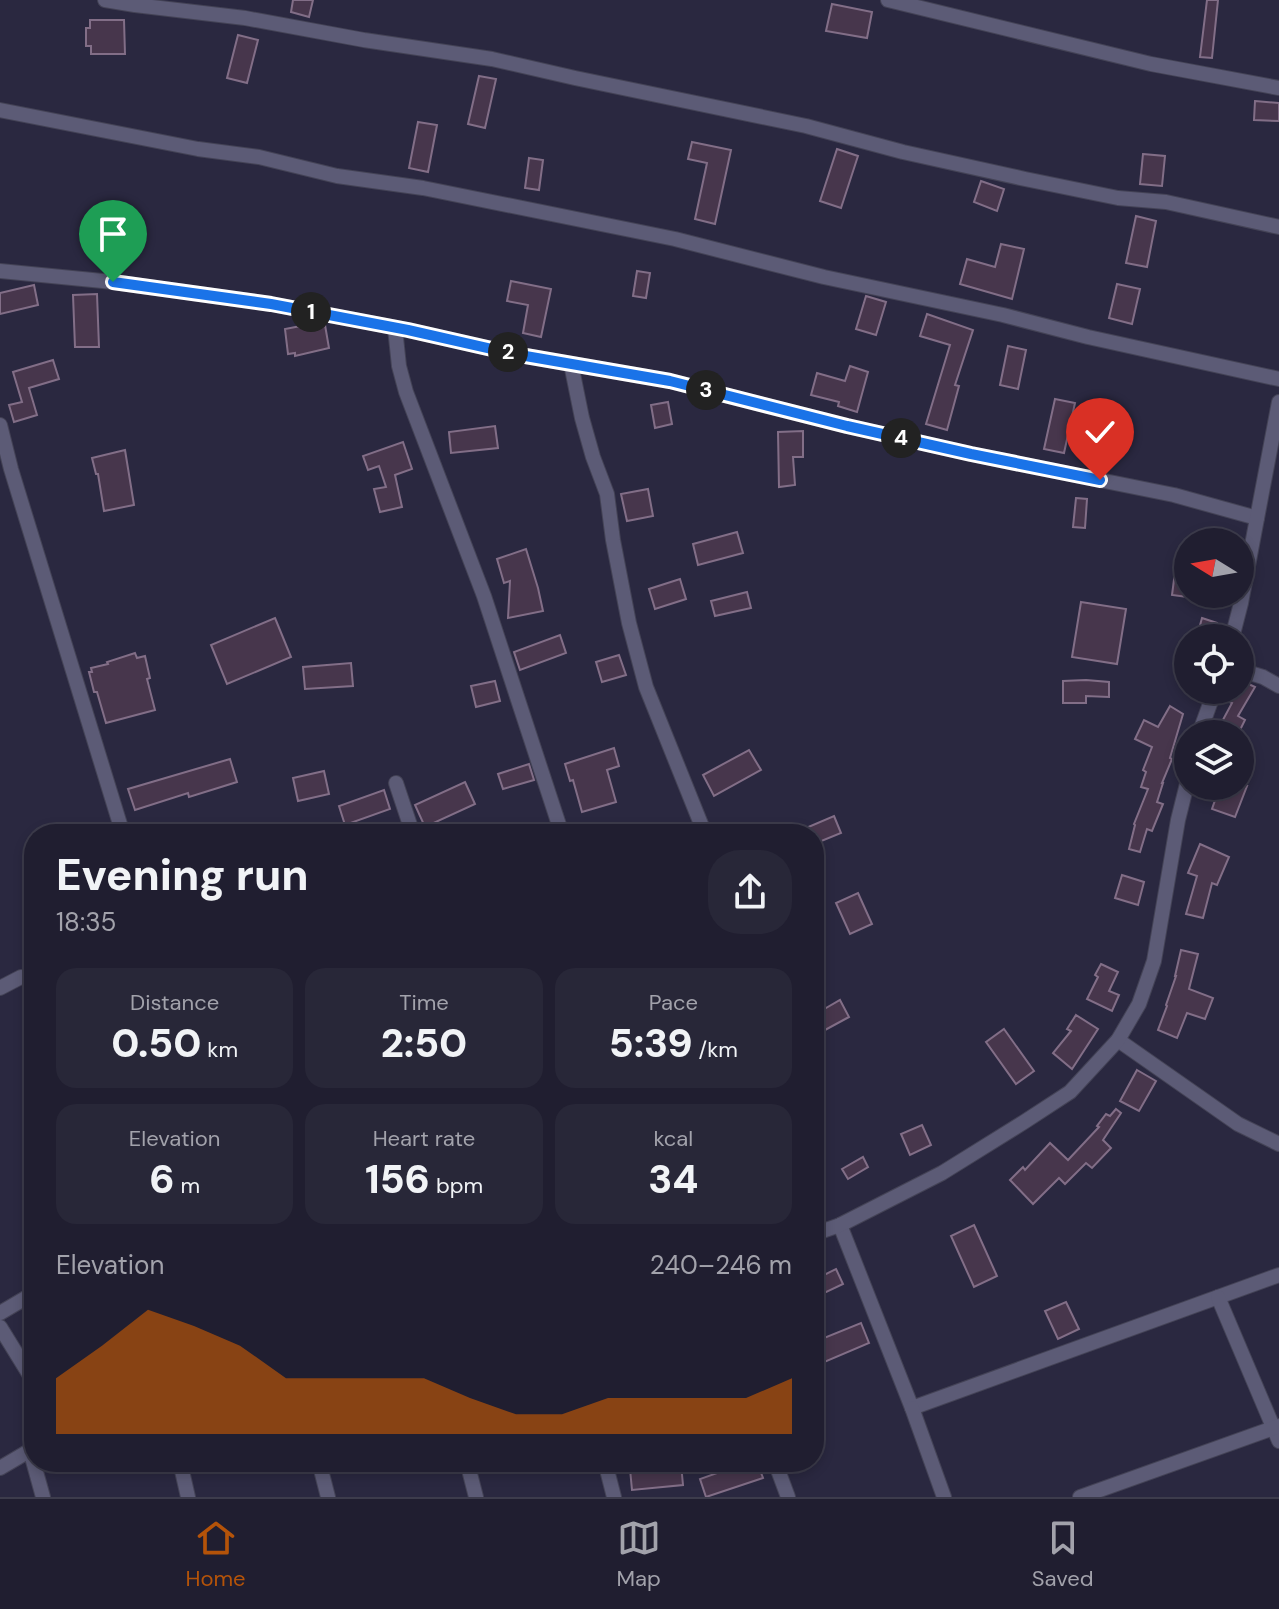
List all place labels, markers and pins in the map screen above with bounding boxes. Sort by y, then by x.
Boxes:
pin [79,200,147,282]
pin: 1 [291,292,331,332]
pin: 2 [488,332,528,372]
pin: 3 [686,370,726,410]
pin [1066,398,1134,480]
pin: 4 [881,418,921,458]

